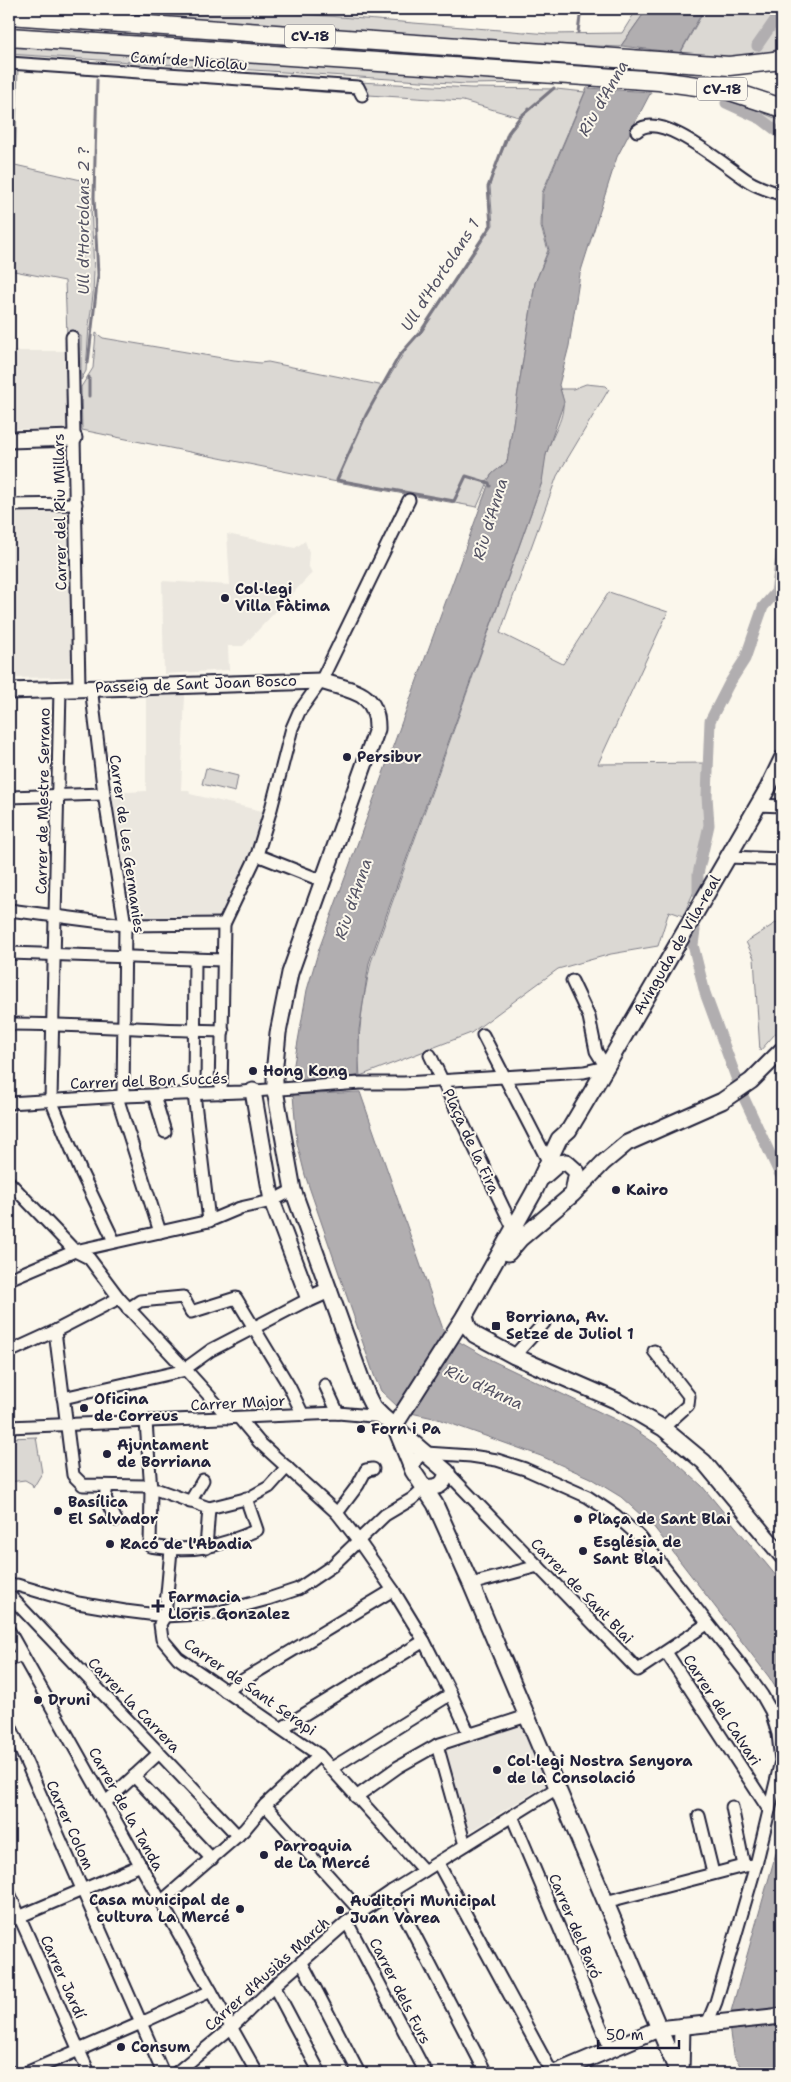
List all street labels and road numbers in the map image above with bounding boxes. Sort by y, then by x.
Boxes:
road number: CV-18 [285,24,335,48]
street label: Camí de Nicolau [130,47,248,75]
road number: CV-18 [697,78,747,100]
street label: Carrer del Riu Millars [49,433,71,591]
street label: Passeig de Sant Joan Bosco [95,670,297,698]
street label: Carrer de Mestre Serrano [31,707,55,895]
street label: Carrer de Les Germanies [105,753,149,935]
street label: Avinguda de Vila-real [629,871,726,1019]
street label: Carrer del Bon Succés [70,1068,228,1094]
street label: Plaça de la Fira [438,1085,504,1197]
street label: Carrer Major [190,1391,286,1415]
street label: Carrer de Sant Blai [526,1534,638,1648]
street label: Carrer de Sant Serapi [180,1634,320,1740]
street label: Carrer del Calvari [678,1650,766,1770]
street label: Carrer la Carrera [83,1653,185,1757]
street label: Carrer de la Tanda [84,1744,169,1875]
street label: Carrer Colom [41,1777,99,1873]
street label: Carrer del Baró [544,1871,606,1981]
street label: Carrer d'Ausiàs March [200,1912,334,2036]
street label: Carrer Jardí [36,1932,91,2023]
street label: Carrer dels Furs [365,1935,435,2047]

